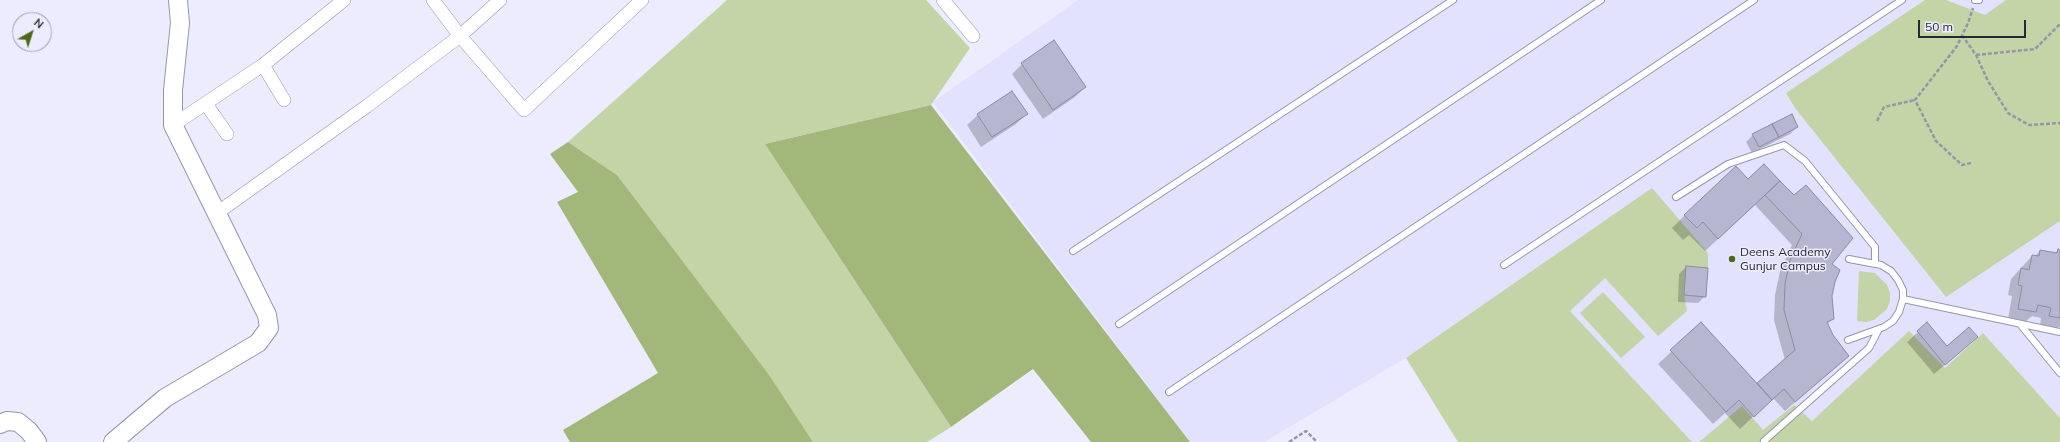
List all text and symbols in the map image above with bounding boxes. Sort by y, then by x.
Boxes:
north arrow [12,12,52,52]
scale bar [1920,12,2028,38]
text: N [31,15,47,32]
text: 50 m [1925,19,1953,34]
place label: Deens Academy Gunjur Campus [1740,245,1831,273]
marker: Deens Academy Gunjur Campus [1727,254,1737,264]

